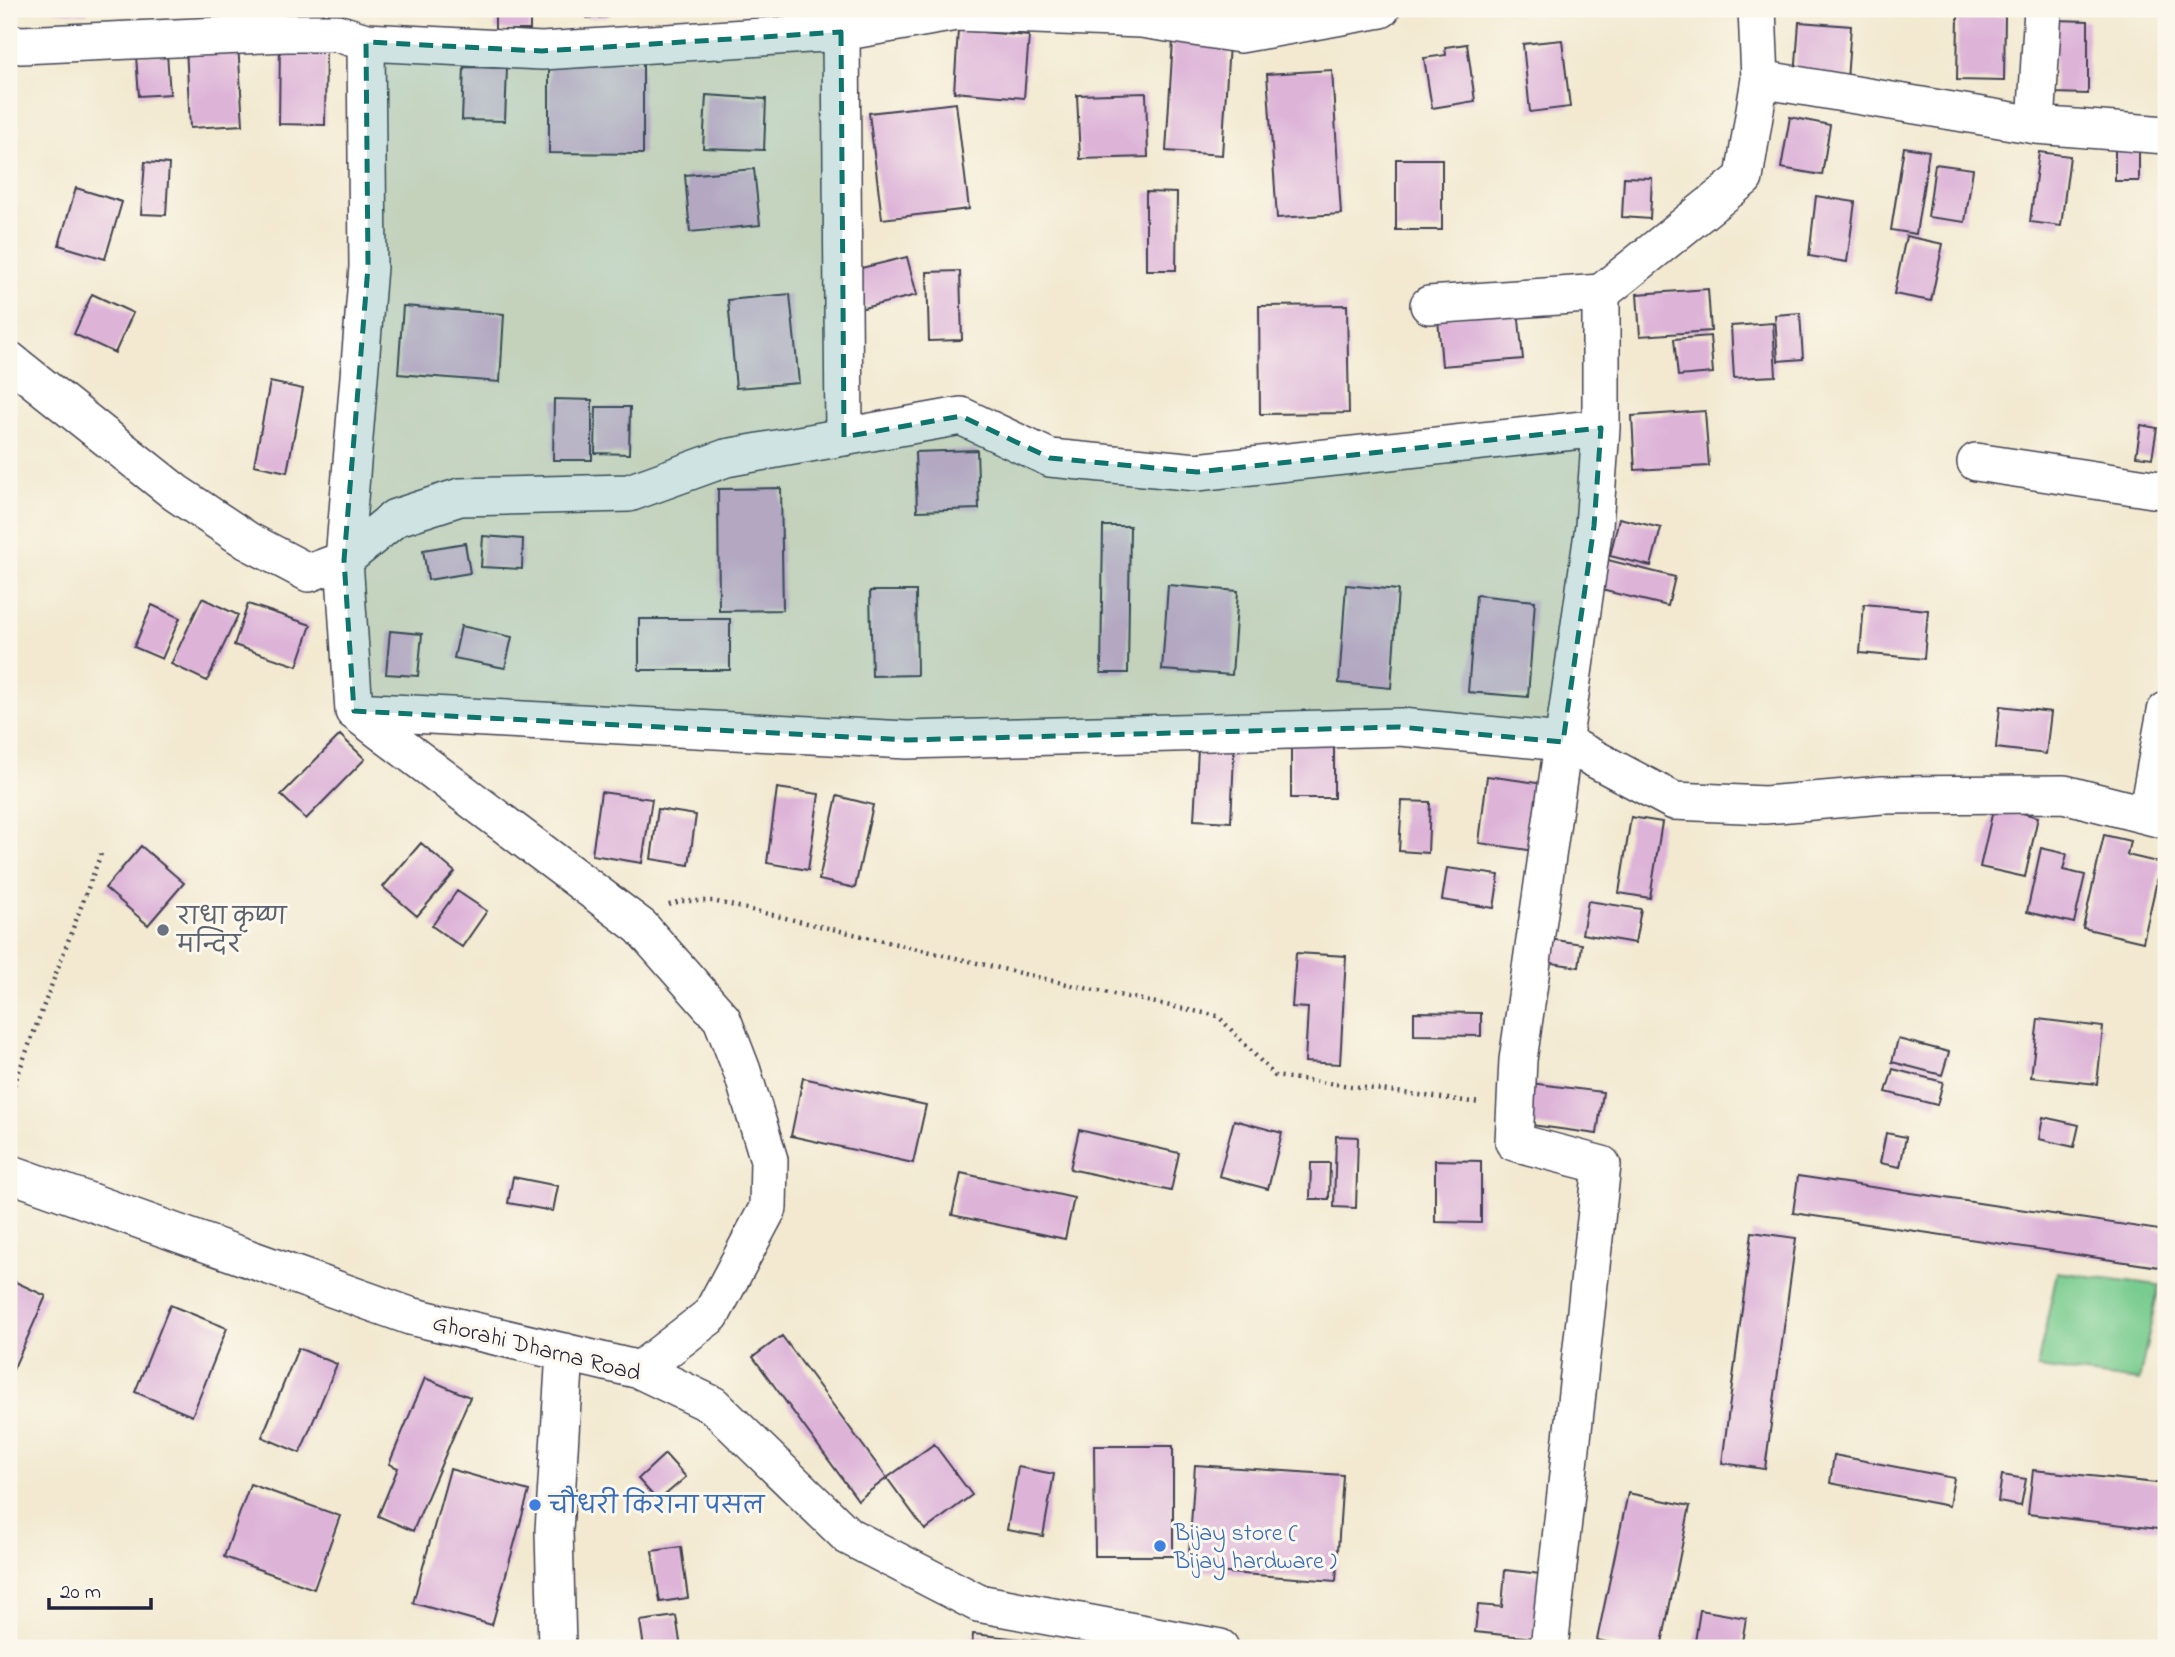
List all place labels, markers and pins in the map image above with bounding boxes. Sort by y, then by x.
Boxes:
place label: राधा कृष्ण मन्दिर [175,901,288,964]
marker: राधा कृष्ण मन्दिर [155,922,171,938]
place label: चौधरी किराना पसल [547,1485,767,1525]
marker: चौधरी किराना पसल [527,1497,543,1513]
place label: Bijay store ( Bijay hardware ) [1173,1517,1337,1581]
marker: Bijay store ( Bijay hardware ) [1152,1538,1168,1554]

